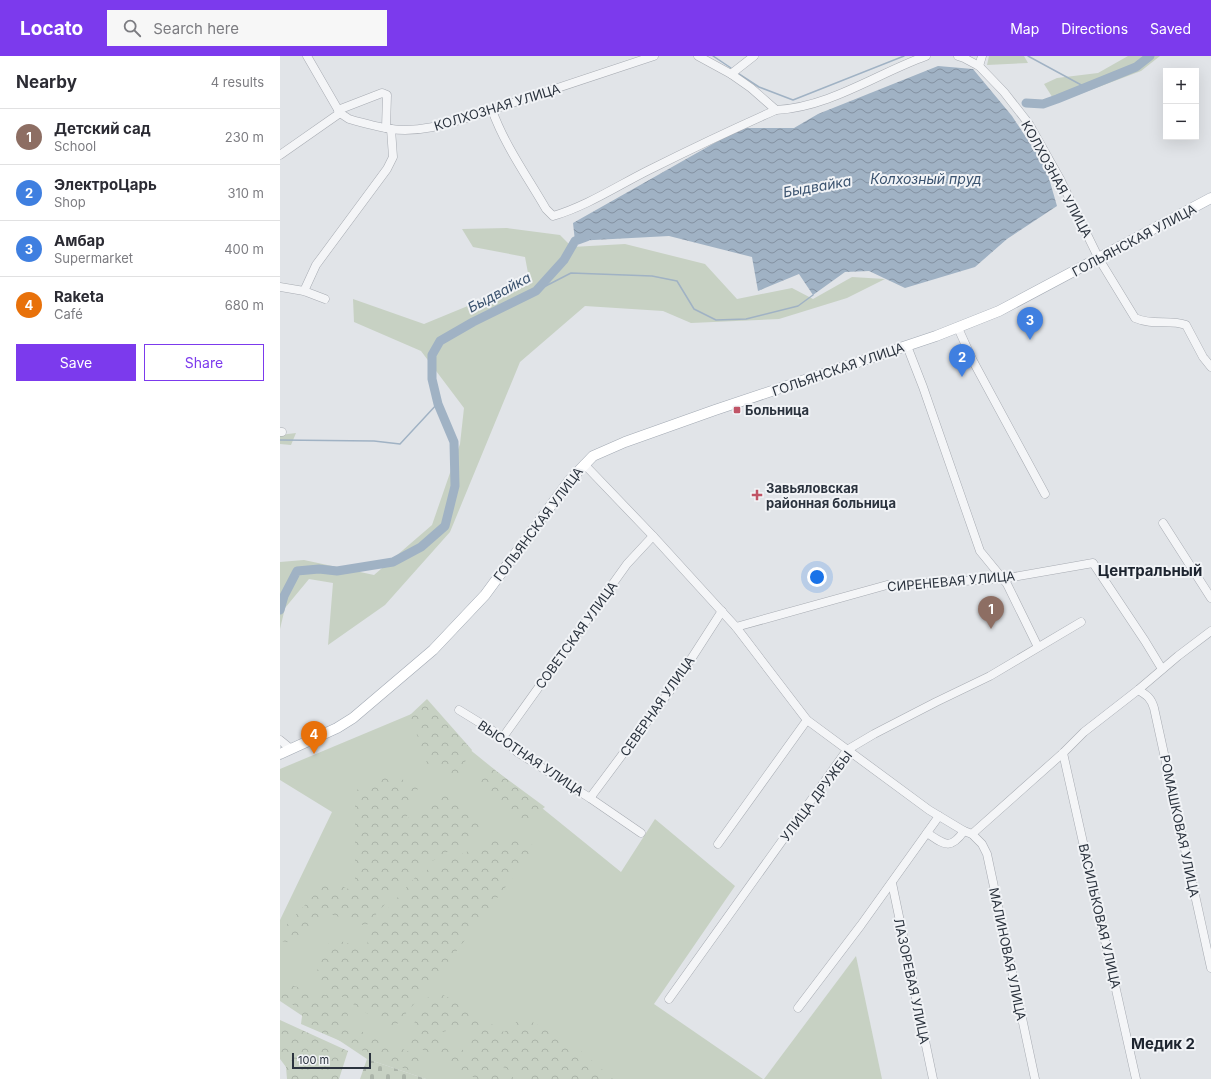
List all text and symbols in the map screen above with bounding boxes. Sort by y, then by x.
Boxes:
search box [107,10,387,46]
text: Locato [20,17,83,40]
icon: search [121,17,143,39]
text: Search here [153,19,239,38]
text: Map [1010,20,1039,37]
text: Directions [1061,20,1128,37]
text: Saved [1150,20,1191,37]
map controls [1163,68,1199,140]
button: + [1163,68,1199,104]
text: Nearby [16,72,77,92]
text: 4 results [211,74,264,90]
street label: КОЛХОЗНАЯ УЛИЦА [432,80,562,134]
button: − [1163,104,1199,140]
street label: КОЛХОЗНАЯ УЛИЦА [1018,118,1096,240]
text: Детский сад [54,119,151,138]
text: 1 [26,129,32,145]
text: 230 m [225,129,264,145]
text: School [54,138,96,154]
water label: Колхозный пруд [870,170,982,187]
water label: Быдвайка [781,172,853,200]
text: ЭлектроЦарь [54,175,157,194]
text: 2 [25,185,33,201]
text: 310 m [227,185,264,201]
text: Shop [54,194,86,210]
street label: ГОЛЬЯНСКАЯ УЛИЦА [1069,200,1199,280]
text: Амбар [54,231,105,250]
text: 3 [25,241,33,257]
text: 400 m [224,241,264,257]
text: Supermarket [54,250,133,266]
water label: Быдвайка [464,268,534,316]
text: Raketa [54,287,104,306]
text: 4 [25,297,33,313]
text: 680 m [225,297,264,313]
text: Café [54,306,83,322]
pin: 3 [1017,307,1043,340]
street label: ГОЛЬЯНСКАЯ УЛИЦА [770,339,906,399]
button: Save [16,344,136,381]
button: Share [144,344,264,381]
pin: 2 [949,344,975,377]
place label: Больница [745,402,809,418]
marker: Больница [732,405,742,415]
street label: ГОЛЬЯНСКАЯ УЛИЦА [490,464,586,584]
place label: Завьяловская районная больница [766,480,896,511]
marker: Завьяловская районная больница [751,489,763,501]
district label: Центральный [1098,561,1202,580]
your location [807,567,827,587]
street label: СИРЕНЕВАЯ УЛИЦА [886,567,1016,595]
street label: СОВЕТСКАЯ УЛИЦА [532,578,620,692]
pin: 1 [978,596,1004,629]
street label: СЕВЕРНАЯ УЛИЦА [616,653,698,759]
street label: ВЫСОТНАЯ УЛИЦА [475,717,587,799]
pin: 4 [301,721,327,754]
street label: УЛИЦА ДРУЖБЫ [777,748,855,844]
street label: РОМАШКОВАЯ УЛИЦА [1157,753,1203,899]
street label: ВАСИЛЬКОВАЯ УЛИЦА [1076,842,1124,990]
street label: МАЛИНОВАЯ УЛИЦА [986,886,1030,1022]
street label: ЛАЗОРЕВАЯ УЛИЦА [891,917,933,1045]
district label: Медик 2 [1131,1034,1195,1053]
scale bar [292,1051,371,1070]
text: 100 m [298,1053,329,1067]

